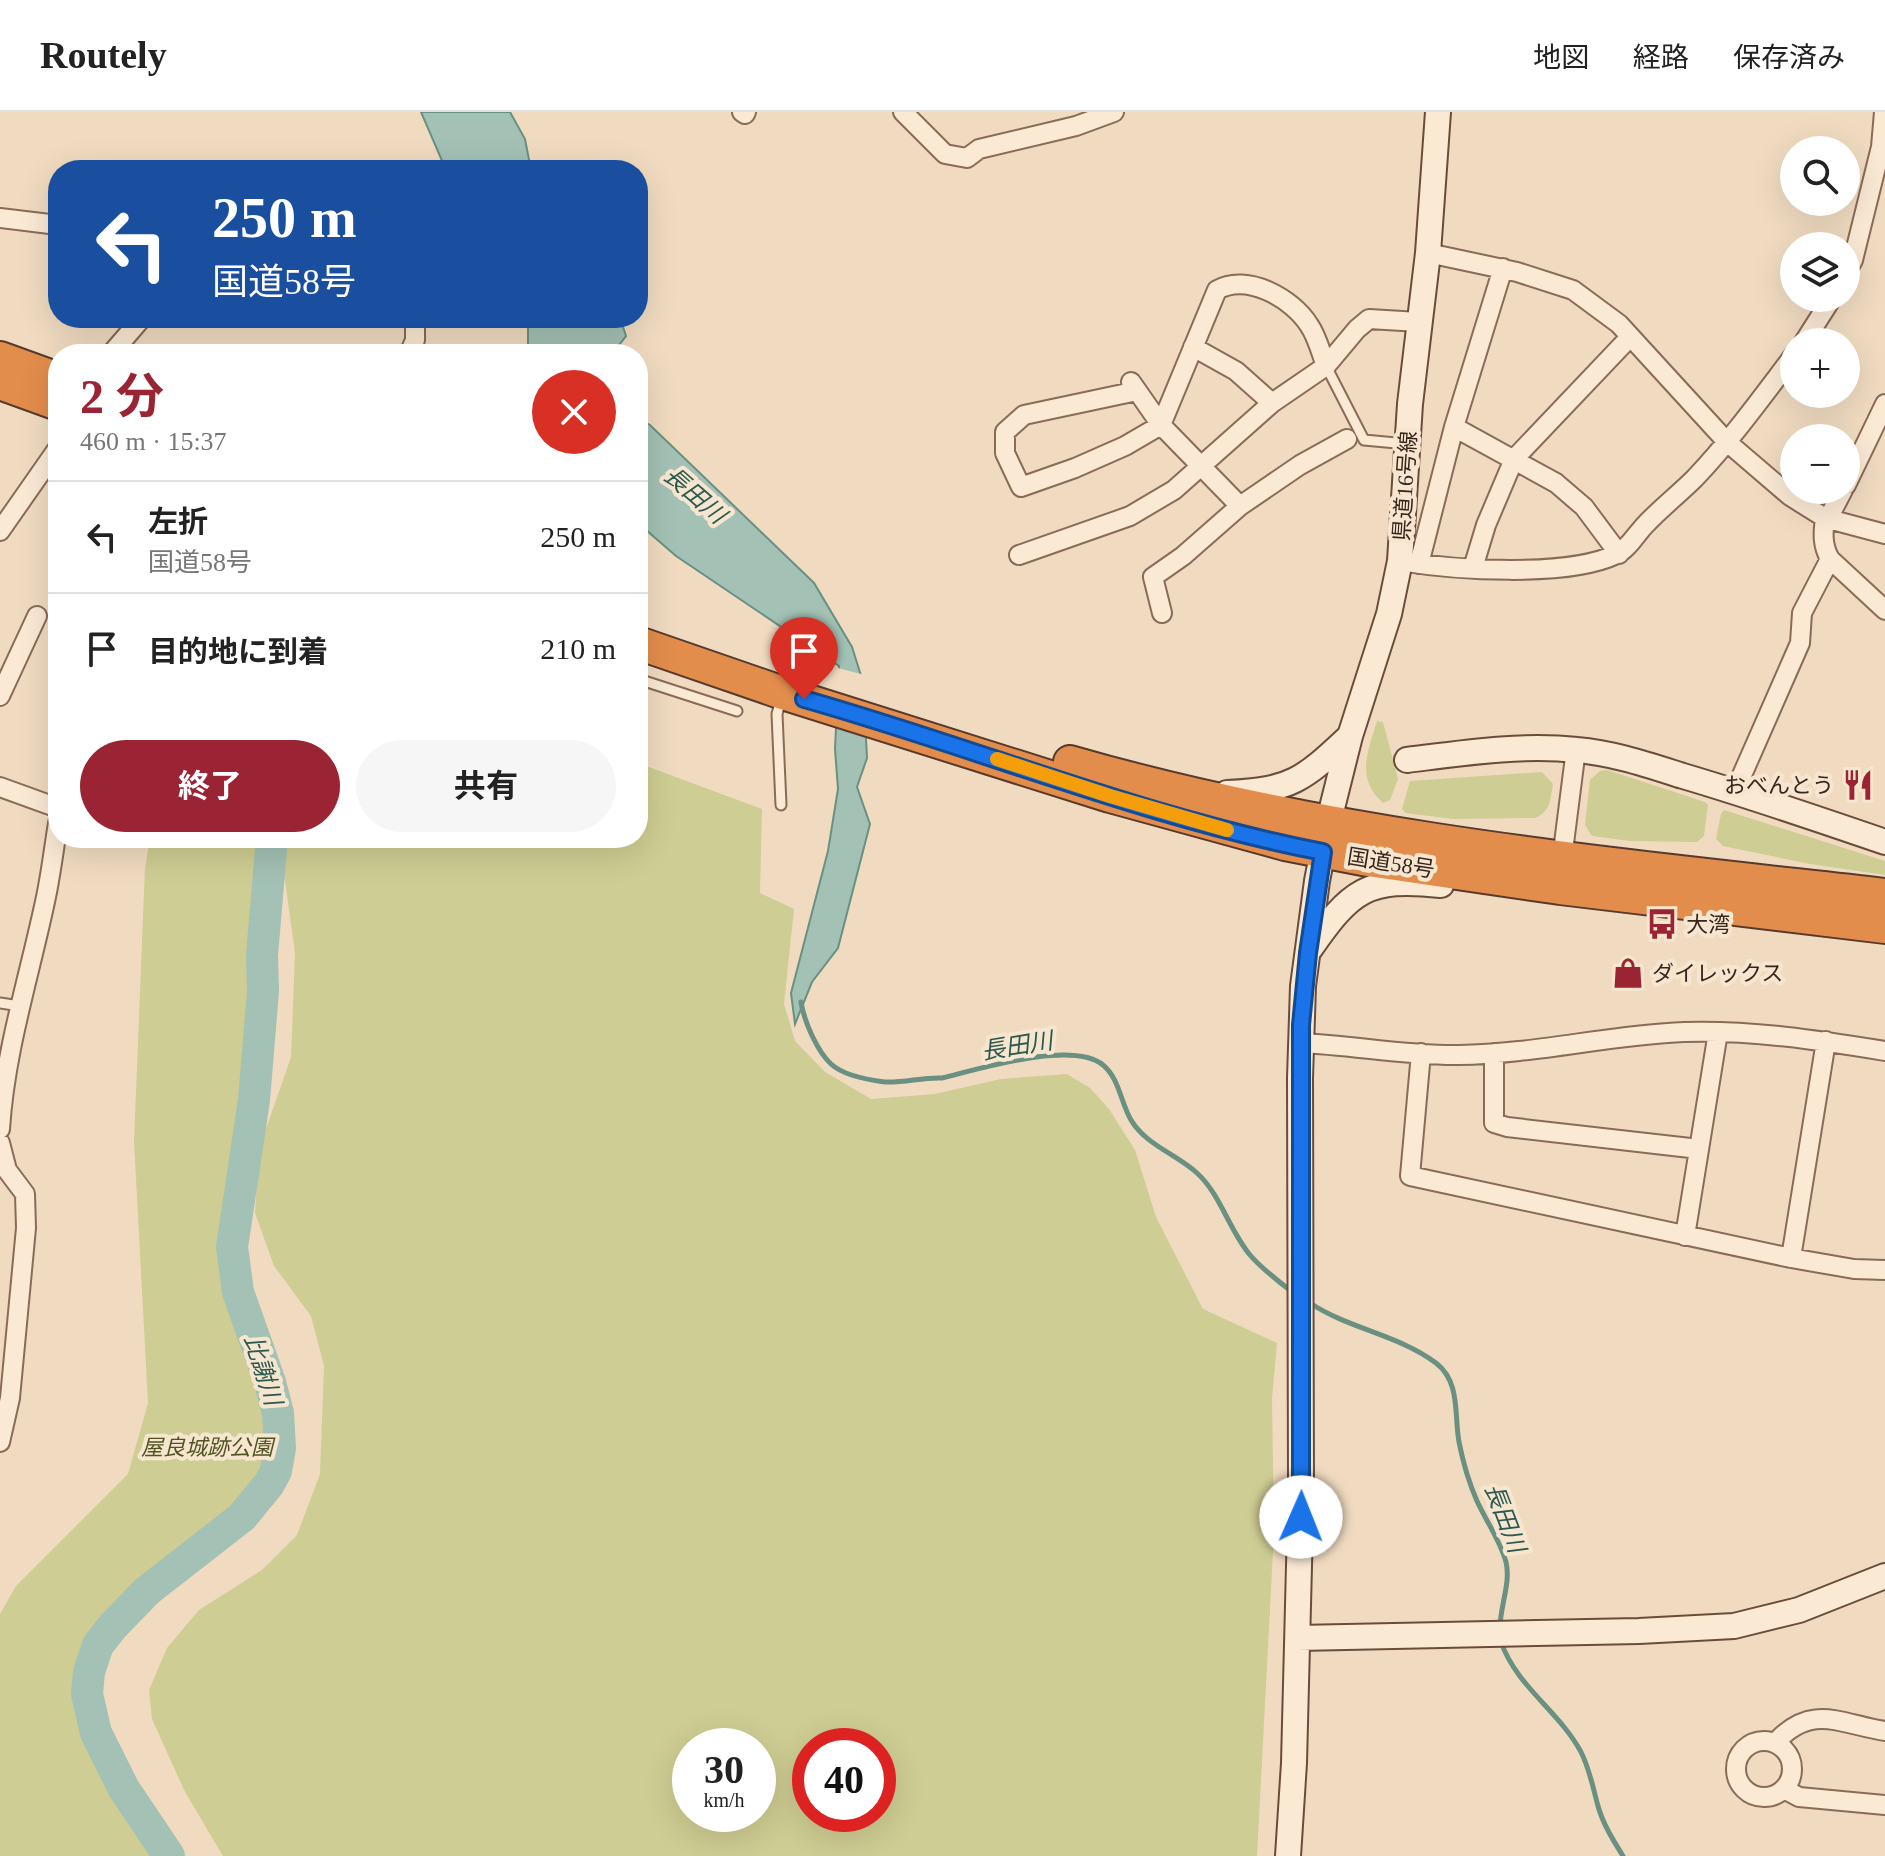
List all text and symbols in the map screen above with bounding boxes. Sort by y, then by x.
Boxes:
text: Routely [40,34,167,76]
text: 地図 [1533,42,1589,73]
text: 経路 [1633,42,1689,73]
text: 保存済み [1733,42,1845,73]
map controls [1780,136,1860,504]
button: search [1780,136,1860,216]
text: 250 m [212,187,357,249]
icon: left [80,192,184,296]
button: layers [1780,232,1860,312]
text: 国道58号 [212,262,356,302]
button: + [1780,328,1860,408]
text: 2 分 [80,370,164,423]
button: close [532,370,616,454]
button: − [1780,424,1860,504]
text: 460 m · 15:37 [80,427,227,456]
street label: 県道16号線 [1389,430,1421,542]
water label: 長田川 [659,462,733,530]
text: 左折 [148,505,208,538]
icon: left [80,515,124,559]
text: 250 m [540,520,616,553]
text: 国道58号 [148,548,252,577]
pin [770,617,838,699]
icon: arrive [80,627,124,671]
icon: arrive [782,629,826,673]
text: 210 m [540,632,616,665]
text: 目的地に到着 [148,635,328,668]
button: 終了 [80,740,340,832]
button: 共有 [356,740,616,832]
restaurant icon: おべんとう [1841,768,1875,802]
place label: おべんとう [1724,773,1834,798]
street label: 国道58号 [1346,844,1436,882]
bus stop icon: 大湾 [1645,907,1679,941]
place label: 大湾 [1686,912,1730,937]
shop icon: ダイレックス [1611,956,1645,990]
place label: ダイレックス [1652,961,1783,986]
water label: 長田川 [979,1027,1058,1064]
water label: 比謝川 [240,1332,287,1411]
park label: 屋良城跡公園 [141,1435,276,1460]
position arrow [1259,1475,1343,1559]
water label: 長田川 [1480,1480,1531,1559]
speed limit sign: 40 [792,1728,896,1832]
text: 30 [704,1747,744,1792]
text: km/h [703,1789,745,1811]

